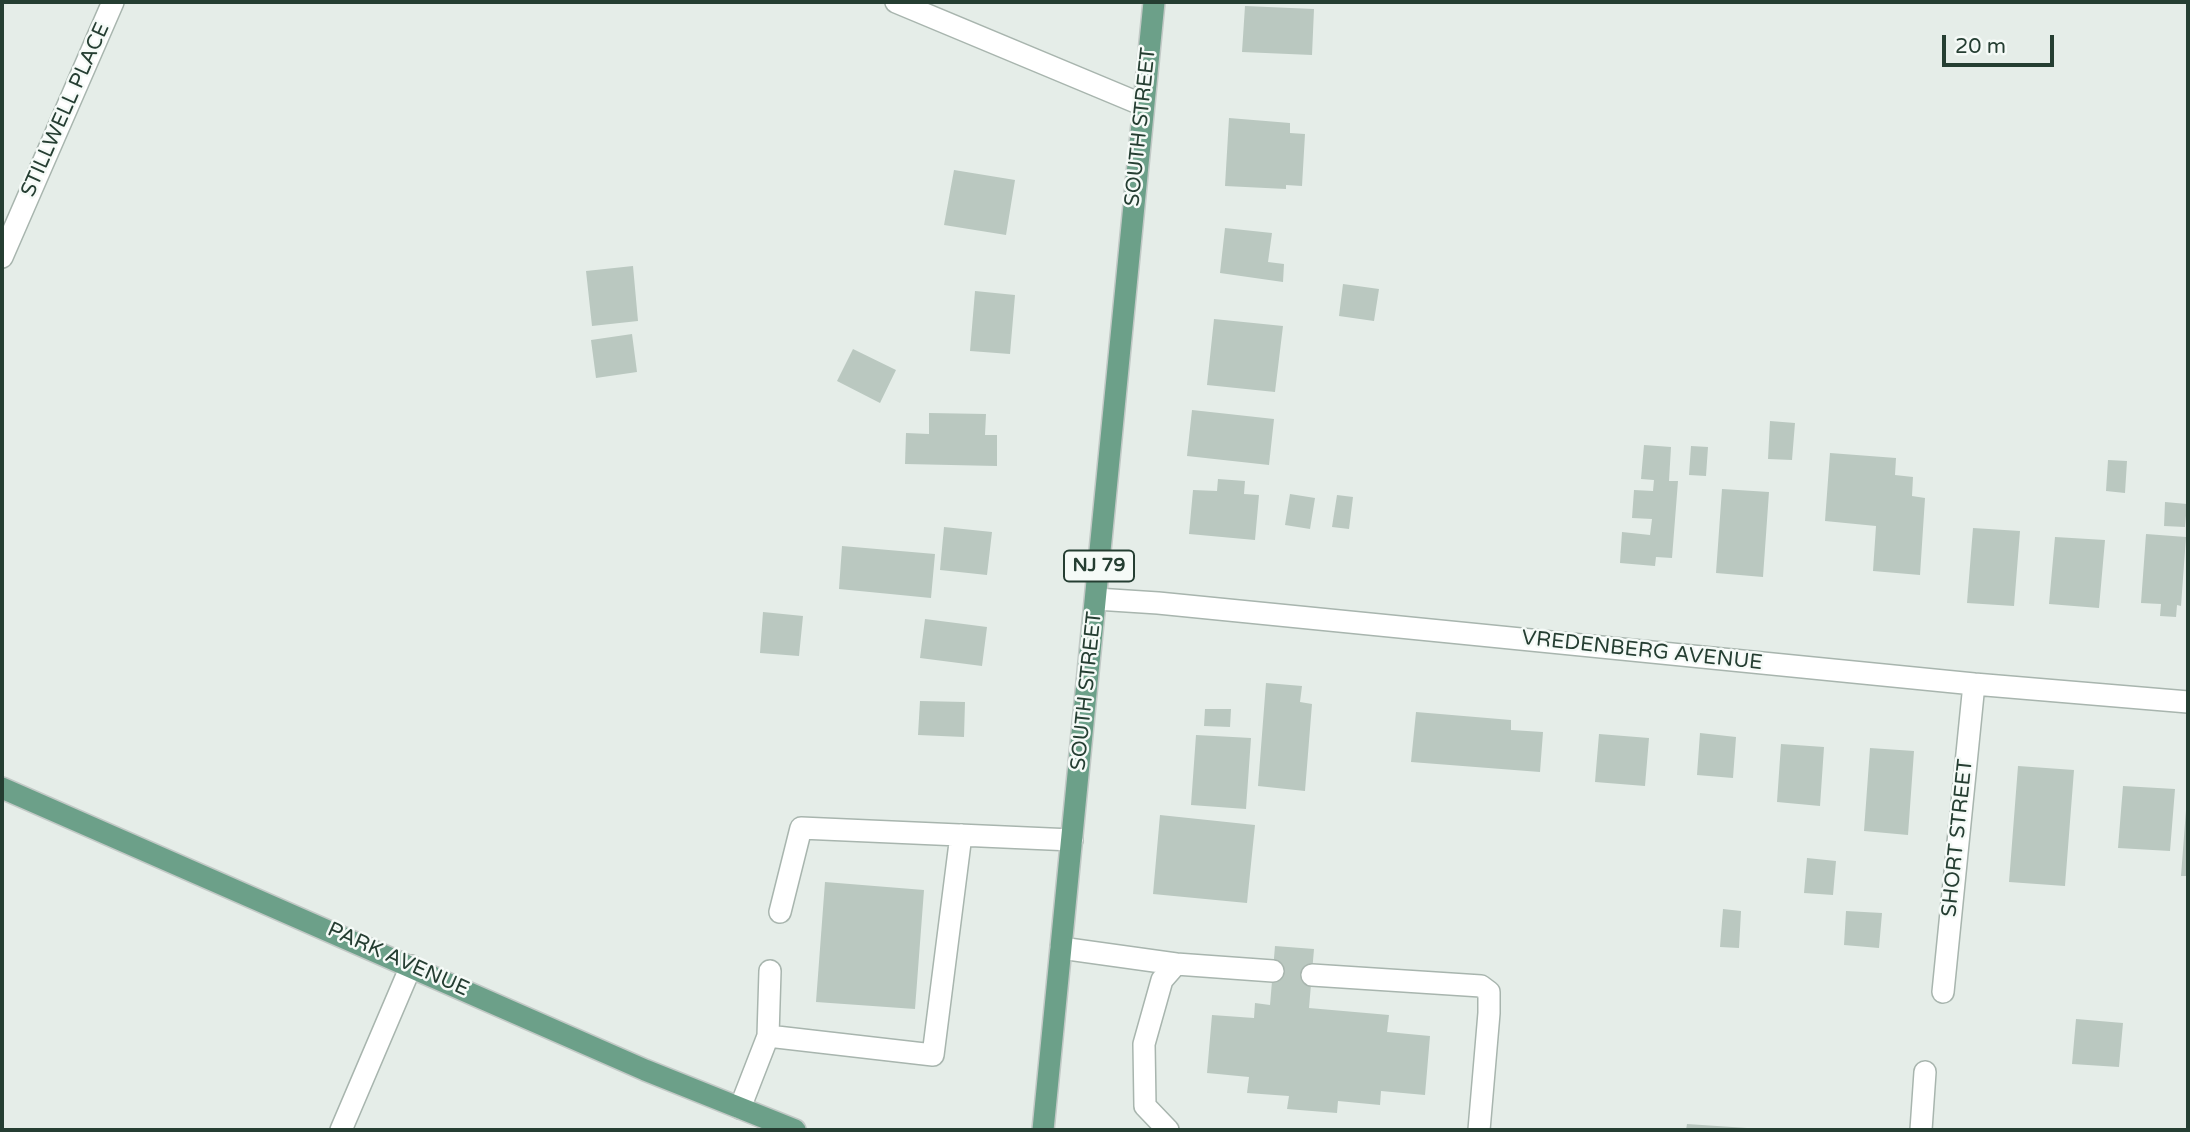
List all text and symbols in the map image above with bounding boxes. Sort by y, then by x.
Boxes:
street label: STILLWELL PLACE [16,19,116,201]
scale bar [1945,21,2057,65]
text: 20 m [1955,34,2006,59]
street label: SOUTH STREET [1120,46,1162,208]
road number: NJ 79 [1064,551,1134,582]
street label: SOUTH STREET [1066,610,1108,772]
street label: VREDENBERG AVENUE [1520,626,1764,676]
street label: SHORT STREET [1937,758,1979,918]
street label: PARK AVENUE [323,918,473,1002]

